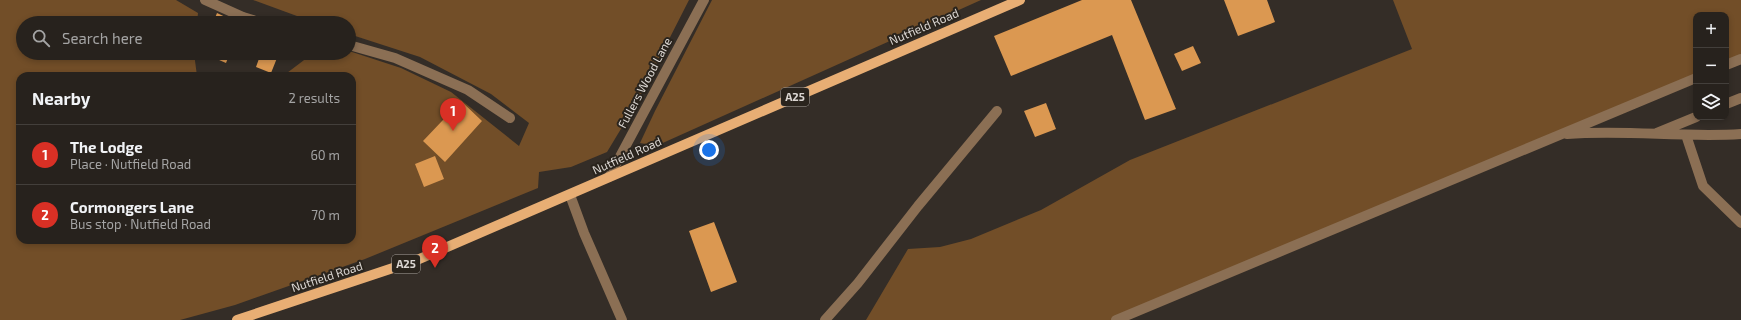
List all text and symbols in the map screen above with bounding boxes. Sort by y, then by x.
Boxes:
street label: Nutfield Road [887,5,961,47]
map controls [1693,12,1729,120]
button: + [1693,12,1729,48]
search box [16,16,356,60]
icon: search [30,27,52,49]
text: Search here [62,29,143,47]
street label: Fullers Wood Lane [614,35,674,130]
button: − [1693,48,1729,84]
button: layers [1693,84,1729,120]
text: Nearby [32,88,90,108]
road number: A25 [781,88,809,106]
text: 2 results [288,90,340,106]
pin: 1 [440,98,466,131]
street label: Nutfield Road [590,134,663,177]
text: The Lodge [70,138,143,156]
your location [699,140,719,160]
text: 1 [42,147,48,163]
text: 60 m [310,147,340,163]
text: Place · Nutfield Road [70,156,191,172]
text: Cormongers Lane [70,198,194,216]
text: 2 [41,207,49,223]
text: 70 m [311,207,340,223]
text: Bus stop · Nutfield Road [70,216,211,232]
pin: 2 [422,235,448,268]
road number: A25 [392,255,420,273]
street label: Nutfield Road [289,258,364,294]

